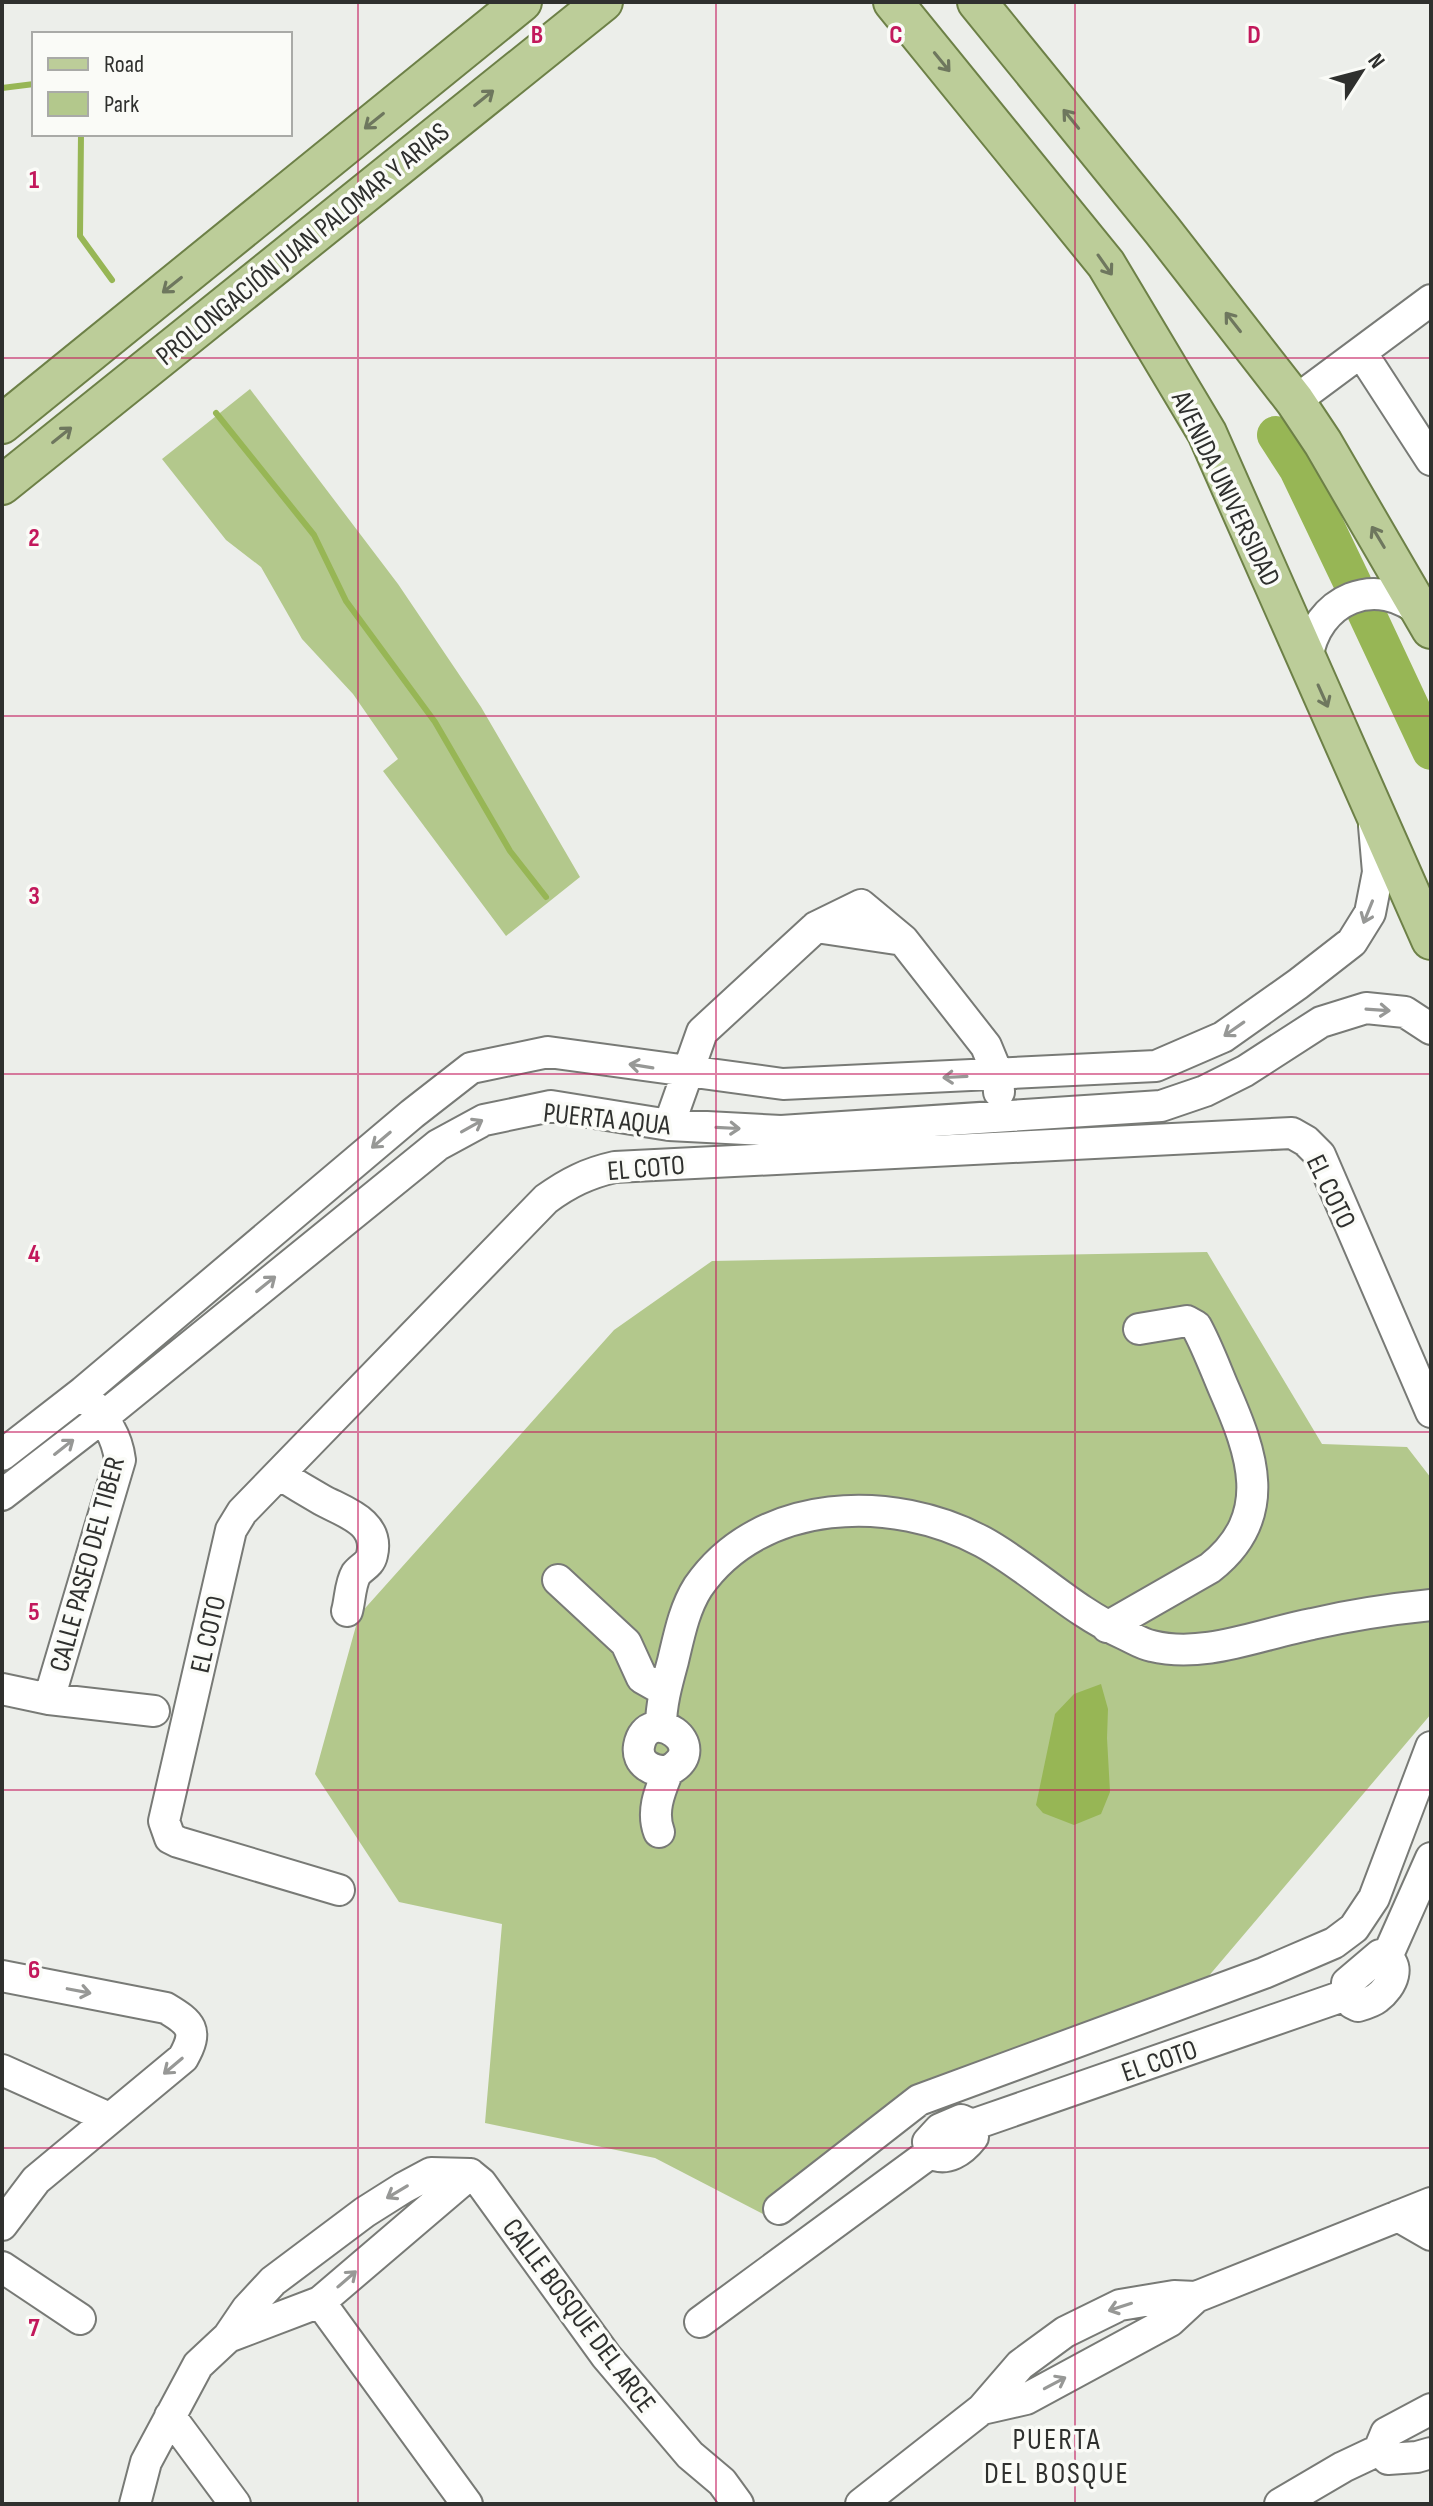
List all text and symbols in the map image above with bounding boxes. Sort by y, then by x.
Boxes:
text: B [531,20,543,51]
text: C [889,20,903,51]
text: D [1247,20,1261,51]
legend [32,32,292,136]
north arrow [1321,32,1401,112]
text: N [1362,48,1390,74]
text: Road [104,50,144,79]
one-way arrow [933,52,951,72]
one-way arrow [473,89,494,107]
text: Park [104,90,139,119]
one-way arrow [1063,109,1080,130]
one-way arrow [364,113,385,130]
street label: PROLONGACIÓN JUAN PALOMAR Y ARIAS [150,116,456,373]
text: 1 [29,165,39,196]
one-way arrow [1097,253,1113,275]
one-way arrow [162,276,182,294]
one-way arrow [1225,312,1242,333]
street label: AVENIDA UNIVERSIDAD [1164,385,1287,592]
one-way arrow [51,426,72,444]
text: 2 [28,523,40,554]
one-way arrow [1370,526,1386,549]
one-way arrow [1316,683,1331,708]
text: 3 [28,881,40,912]
one-way arrow [1360,899,1374,924]
one-way arrow [1364,1003,1390,1018]
one-way arrow [1224,1021,1246,1037]
one-way arrow [628,1058,654,1073]
one-way arrow [942,1069,969,1084]
street label: PUERTA AQUA [542,1096,673,1143]
one-way arrow [460,1118,483,1134]
one-way arrow [714,1121,741,1136]
one-way arrow [371,1131,392,1149]
street label: EL COTO [606,1149,686,1188]
street label: EL COTO [1299,1149,1363,1234]
text: 4 [28,1239,40,1270]
one-way arrow [255,1275,276,1293]
one-way arrow [52,1439,74,1456]
street label: CALLE PASEO DEL TIBER [43,1453,132,1675]
street label: EL COTO [184,1593,233,1676]
text: 5 [28,1597,40,1628]
text: 6 [28,1955,40,1986]
one-way arrow [65,1984,91,1999]
street label: EL COTO [1117,2033,1202,2090]
one-way arrow [163,2057,183,2075]
one-way arrow [386,2184,409,2200]
street label: CALLE BOSQUE DEL ARCE [495,2213,662,2419]
one-way arrow [336,2270,357,2288]
one-way arrow [1108,2301,1133,2316]
text: 7 [28,2313,40,2344]
one-way arrow [1042,2375,1066,2391]
district label: PUERTA DEL BOSQUE [984,2422,1130,2492]

